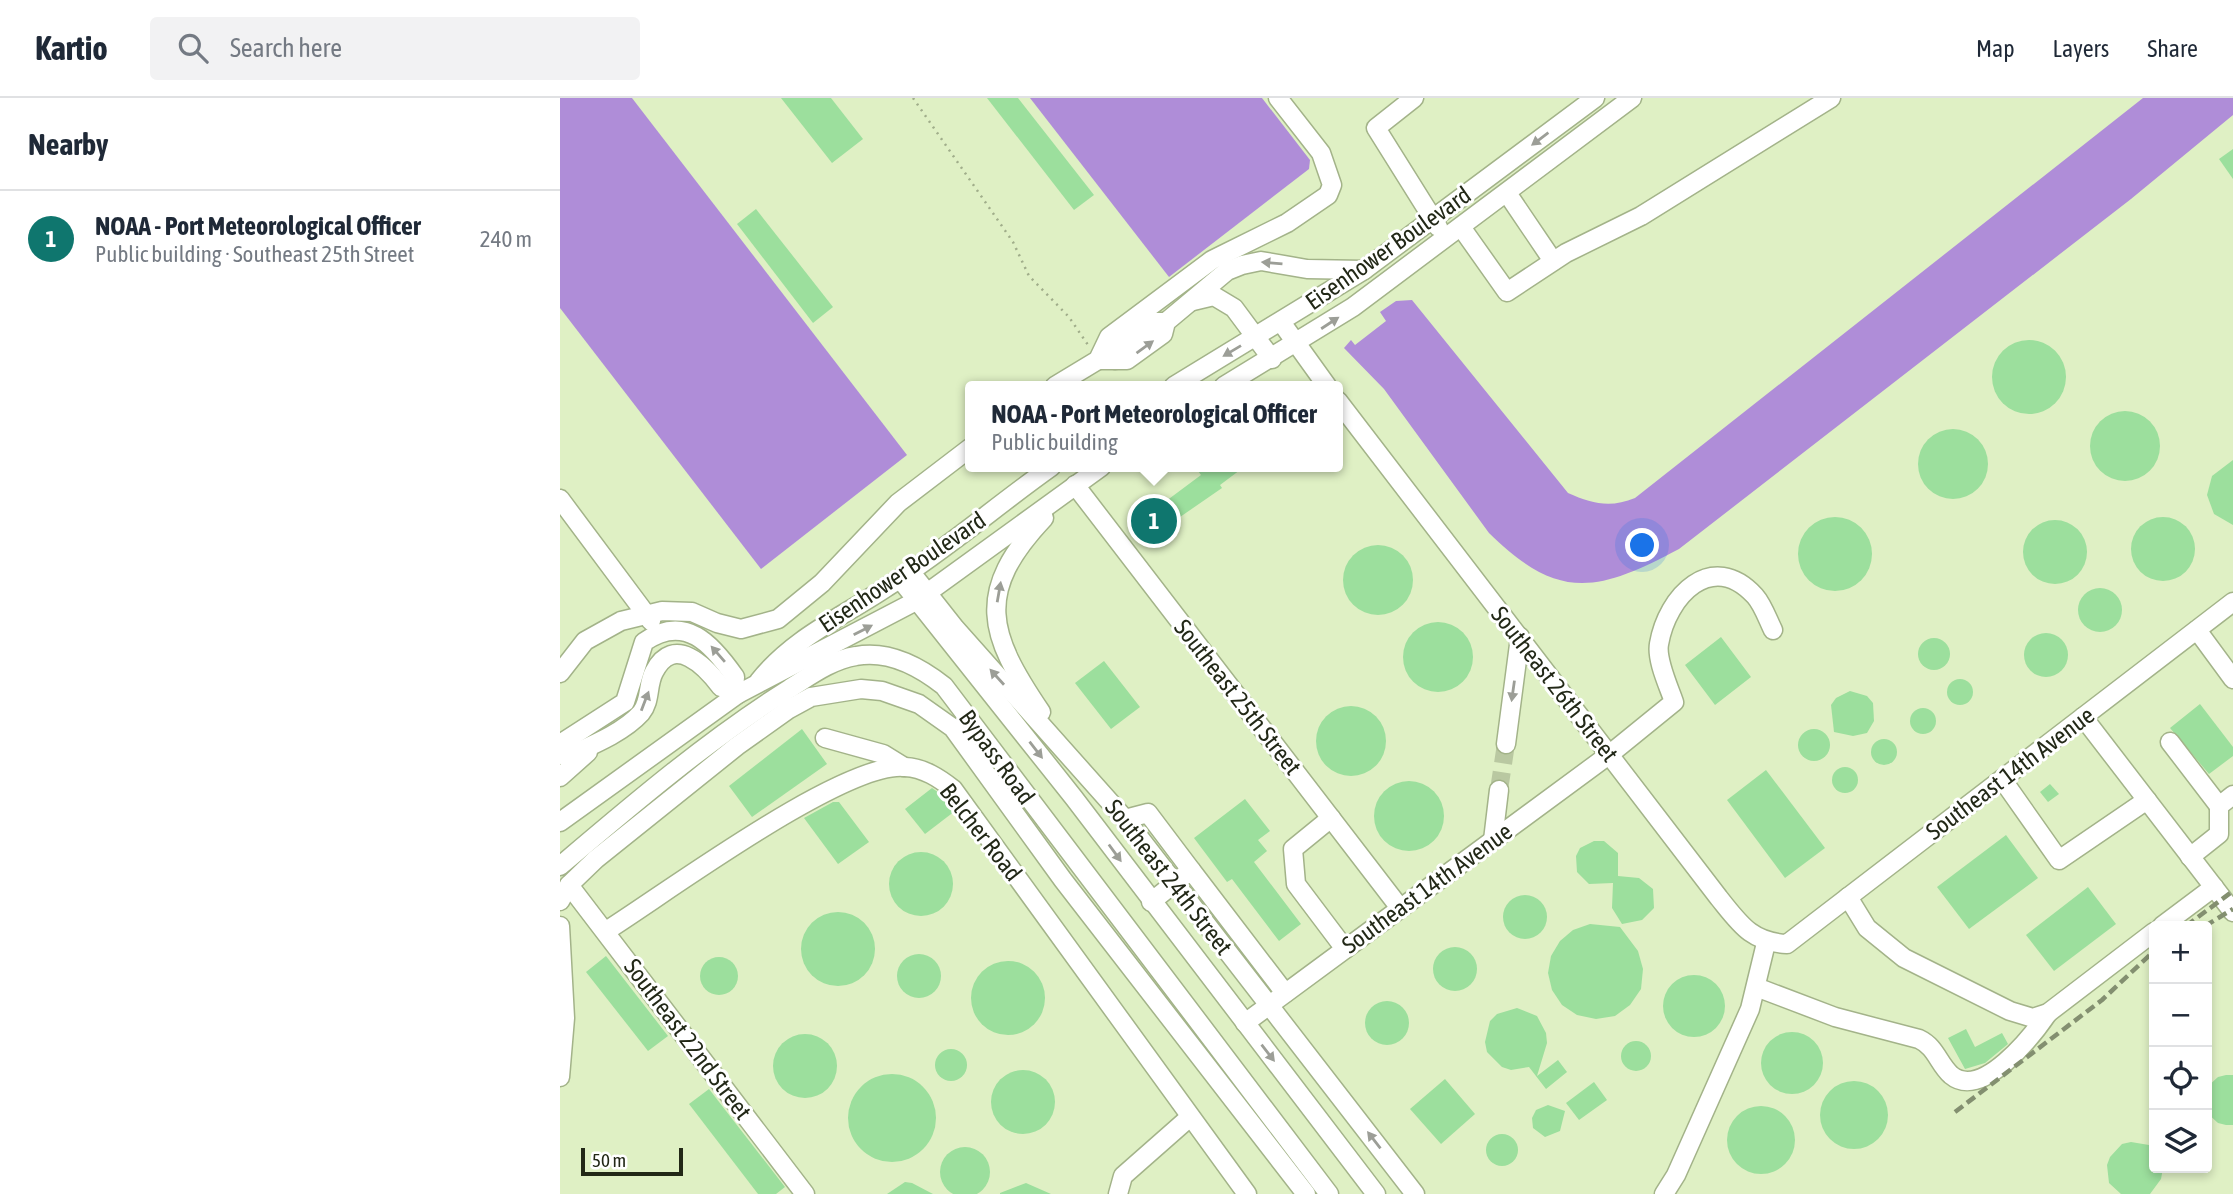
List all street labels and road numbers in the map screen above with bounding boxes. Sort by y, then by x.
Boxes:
street label: Eisenhower Boulevard [1300,181,1476,315]
street label: Eisenhower Boulevard [814,506,990,638]
street label: Southeast 26th Street [1486,601,1624,767]
street label: Southeast 25th Street [1169,614,1307,780]
street label: Southeast 14th Avenue [1921,701,2099,845]
street label: Bypass Road [954,705,1040,809]
street label: Belcher Road [935,778,1027,886]
street label: Southeast 24th Street [1100,794,1238,960]
street label: Southeast 14th Avenue [1337,817,1517,959]
street label: Southeast 22nd Street [619,954,757,1125]

